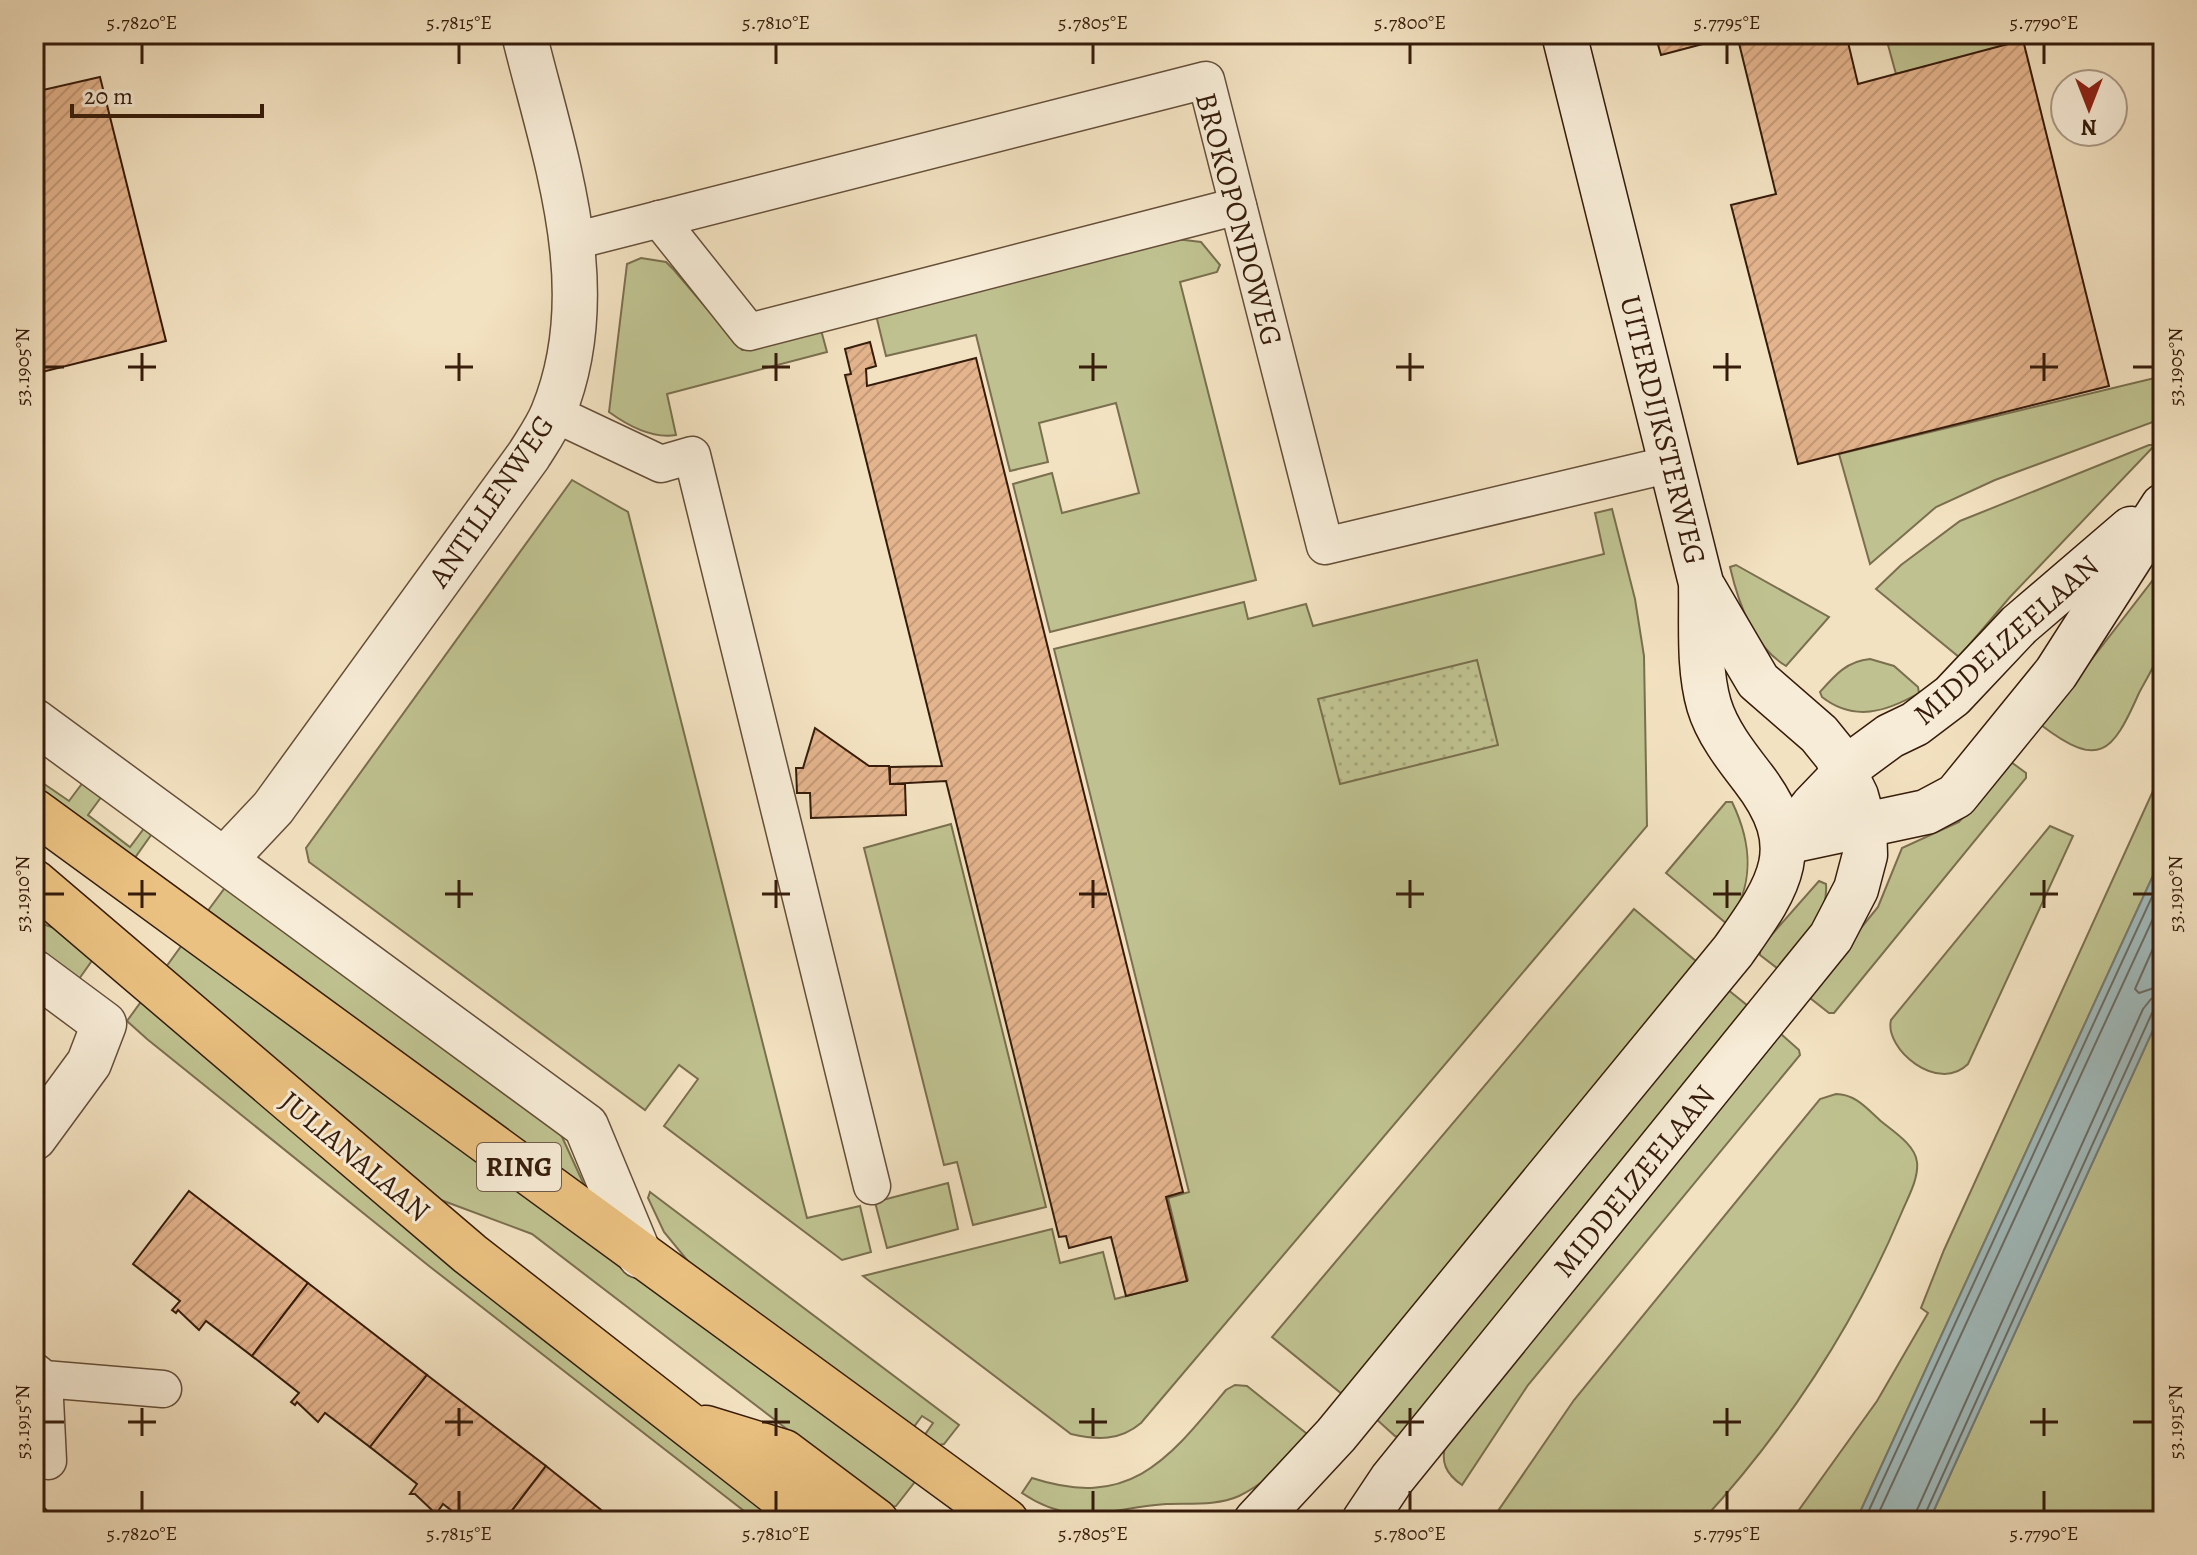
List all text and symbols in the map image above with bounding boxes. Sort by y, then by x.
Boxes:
text: 5.7820°E [107,9,177,36]
text: 5.7815°E [426,9,492,36]
text: 5.7810°E [742,9,810,36]
text: 5.7805°E [1058,9,1128,36]
text: 5.7800°E [1374,9,1446,36]
text: 5.7795°E [1693,9,1761,36]
text: 5.7790°E [2009,9,2079,36]
scale bar [72,68,262,118]
north arrow [2049,68,2129,148]
text: 20 m [84,80,133,112]
street label: BROKOPONDOWEG [1186,88,1292,350]
text: N [2081,112,2097,142]
street label: UITERDIJKSTERWEG [1610,291,1716,569]
text: 53.1905°N [9,328,36,406]
text: 53.1905°N [2162,328,2189,406]
street label: ANTILLENWEG [418,407,563,596]
street label: MIDDELZEELAAN [1905,546,2107,734]
text: 53.1910°N [9,856,36,932]
text: 53.1910°N [2162,856,2189,932]
street label: MIDDELZEELAAN [1544,1077,1724,1285]
street label: JULIANALAAN [272,1081,438,1231]
road number: RING [477,1143,561,1191]
text: 53.1915°N [9,1385,36,1459]
text: 53.1915°N [2162,1385,2189,1459]
text: 5.7820°E [107,1520,177,1547]
text: 5.7815°E [426,1520,492,1547]
text: 5.7810°E [742,1520,810,1547]
text: 5.7805°E [1058,1520,1128,1547]
text: 5.7800°E [1374,1520,1446,1547]
text: 5.7795°E [1693,1520,1761,1547]
text: 5.7790°E [2009,1520,2079,1547]

